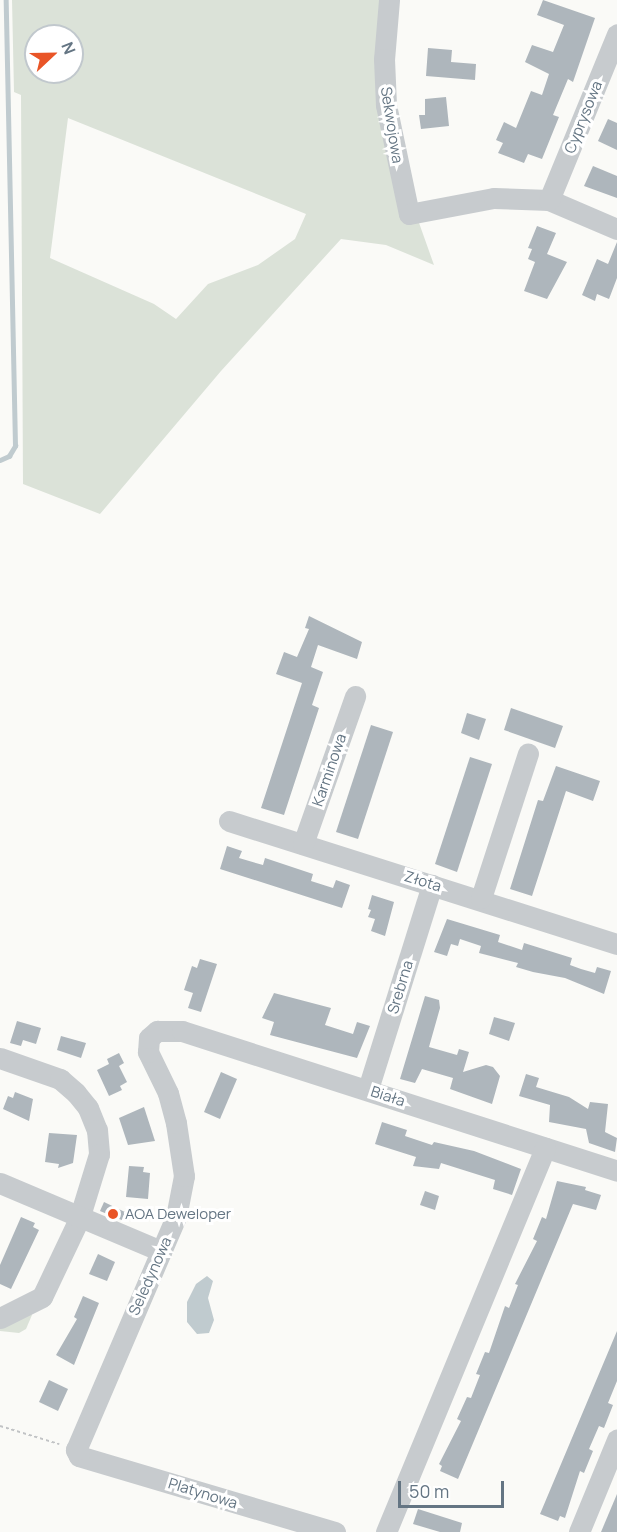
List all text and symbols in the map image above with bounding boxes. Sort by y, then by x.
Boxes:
north arrow [24,24,84,84]
text: N [56,39,81,57]
street label: Cyprysowa [560,78,606,156]
street label: Sekwojowa [377,85,407,165]
street label: Karminowa [308,731,350,809]
street label: Złota [402,867,444,895]
street label: Srebrna [383,958,417,1016]
street label: Biała [369,1082,407,1110]
place label: AOA Deweloper [125,1205,231,1223]
marker: AOA Deweloper [106,1207,120,1221]
street label: Seledynowa [125,1234,175,1318]
scale bar [401,1469,508,1507]
street label: Platynowa [166,1474,240,1512]
text: 50 m [409,1479,449,1503]

